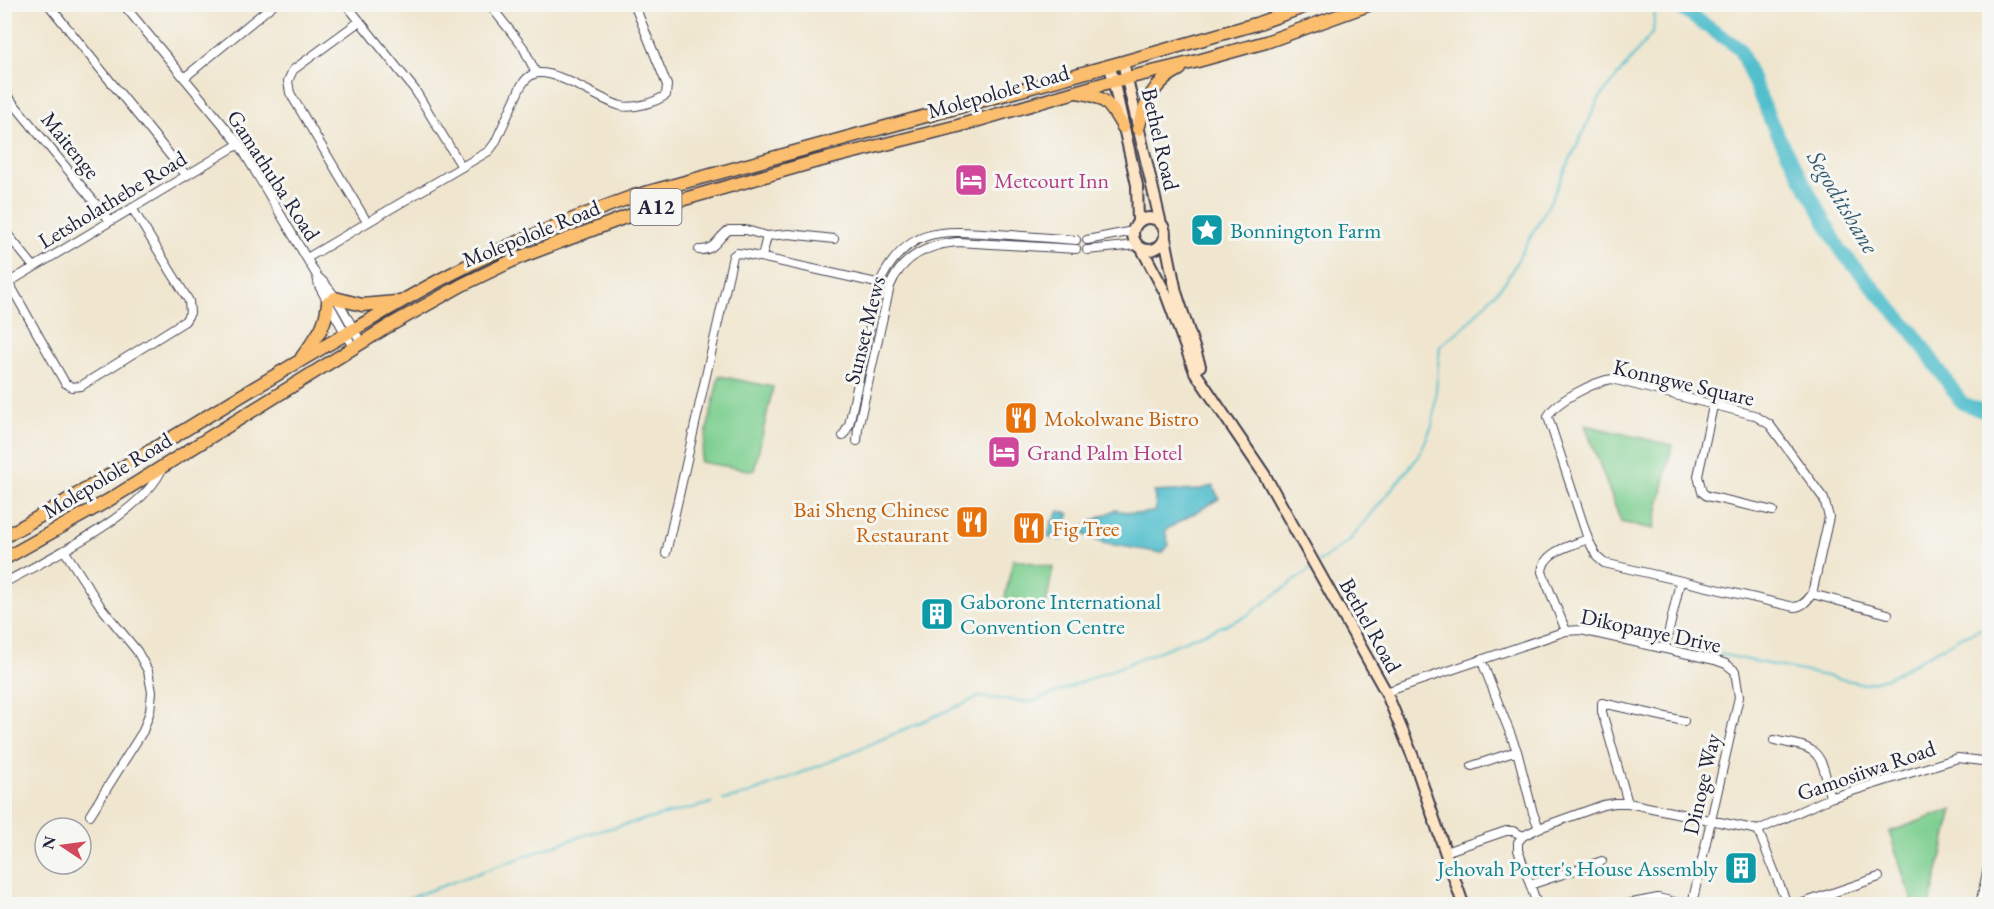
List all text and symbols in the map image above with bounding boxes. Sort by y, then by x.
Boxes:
street label: Molepolole Road [924,57,1073,126]
street label: Bethel Road [1135,85,1187,194]
street label: Gamathuba Road [220,104,327,247]
street label: Maitenge [35,106,107,185]
street label: Letsholathebe Road [33,143,193,255]
water label: Segoditshane [1800,144,1887,260]
hotel icon: Metcourt Inn [953,162,989,198]
place label: Metcourt Inn [994,166,1110,195]
road number: A12 [630,189,682,225]
street label: Molepolole Road [458,192,605,274]
place icon: Bonnington Farm [1189,212,1225,248]
place label: Bonnington Farm [1230,216,1381,245]
street label: Sunset Mews [837,273,892,387]
street label: Konngwe Square [1610,352,1758,413]
restaurant icon: Mokolwane Bistro [1003,400,1039,436]
place label: Mokolwane Bistro [1044,404,1199,433]
street label: Molepolole Road [37,425,178,525]
hotel icon: Grand Palm Hotel [986,434,1022,470]
place label: Grand Palm Hotel [1027,438,1182,467]
place label: Bai Sheng Chinese Restaurant [794,495,949,549]
restaurant icon: Bai Sheng Chinese Restaurant [954,504,990,540]
restaurant icon: Fig Tree [1011,510,1047,546]
place label: Fig Tree [1052,514,1120,543]
street label: Bethel Road [1333,573,1409,679]
place label: Gaborone International Convention Centre [960,587,1161,641]
building icon: Gaborone International Convention Centre [919,596,955,632]
street label: Dikopanye Drive [1578,601,1724,660]
street label: Dinoge Way [1676,730,1727,838]
street label: Gamosiiwa Road [1793,733,1940,808]
north arrow [33,816,93,876]
text: N [37,834,61,851]
building icon: Jehovah Potter's House Assembly [1723,850,1759,886]
place label: Jehovah Potter's House Assembly [1435,854,1718,883]

